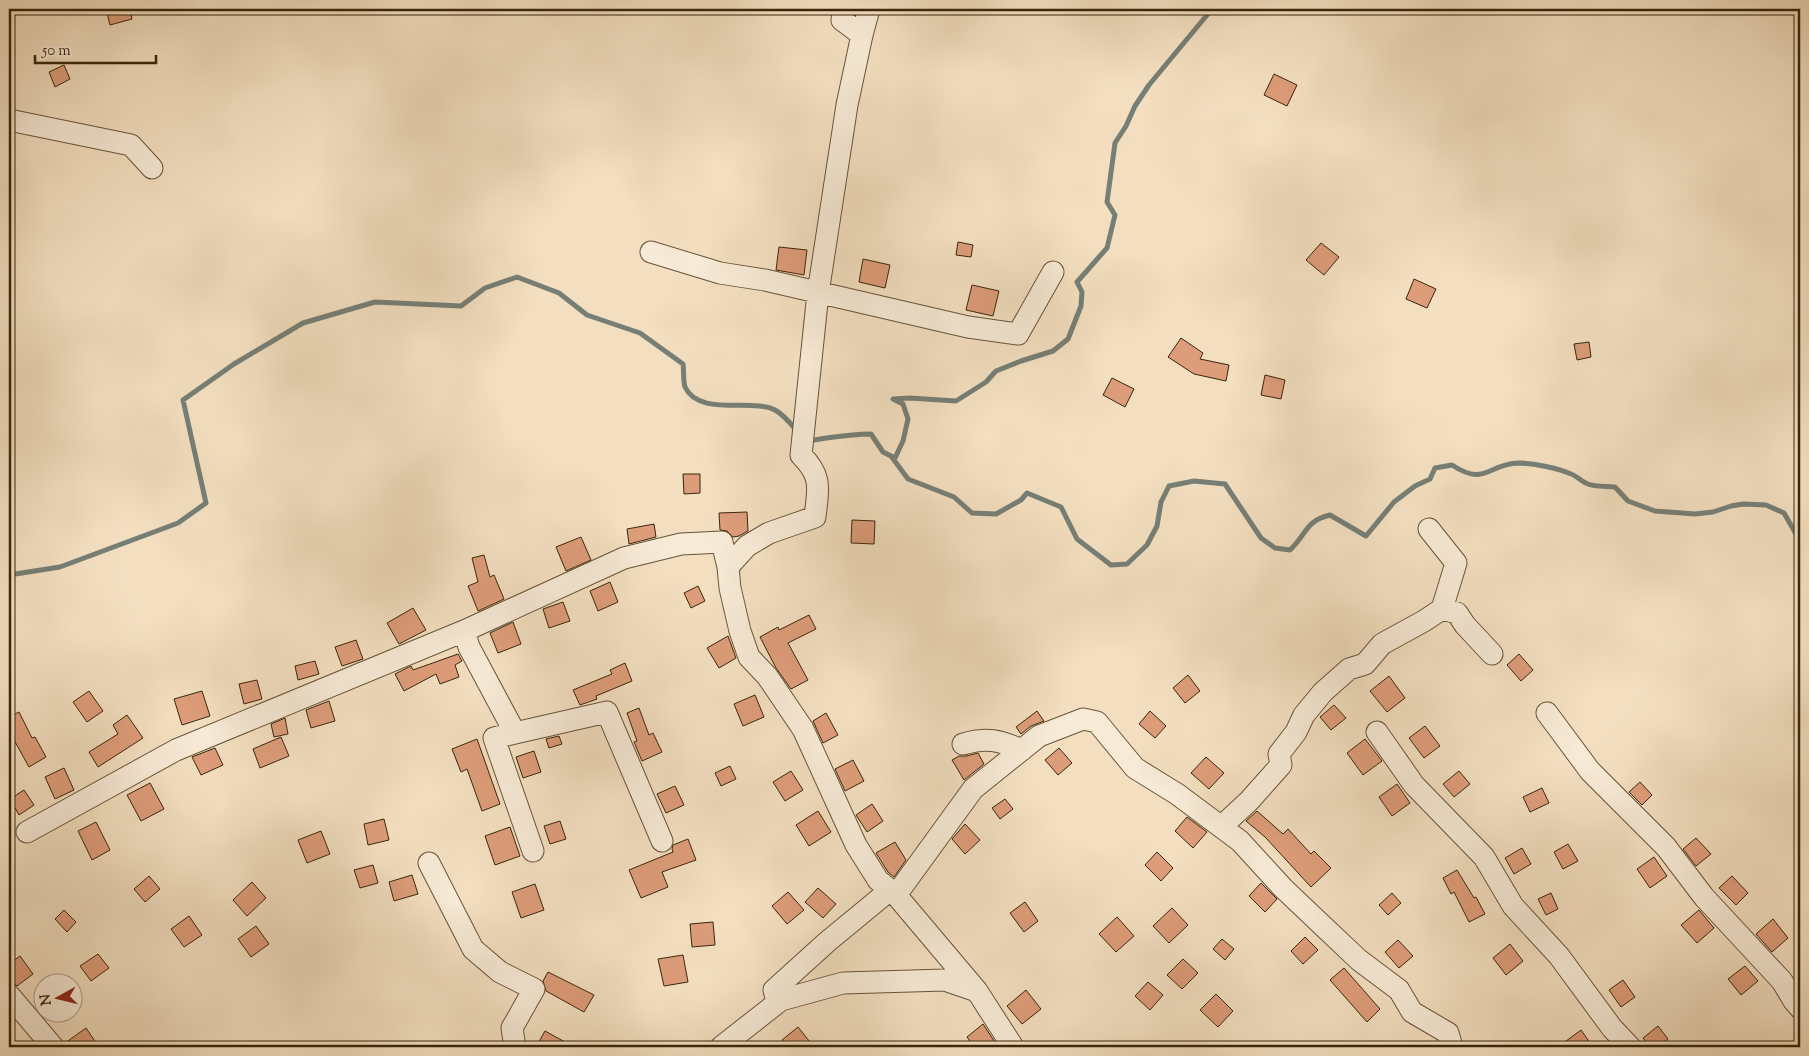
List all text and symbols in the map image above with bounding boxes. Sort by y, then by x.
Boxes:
scale bar [35,32,156,64]
text: 50 m [41,41,71,62]
north arrow [32,974,82,1024]
text: N [36,993,58,1006]

